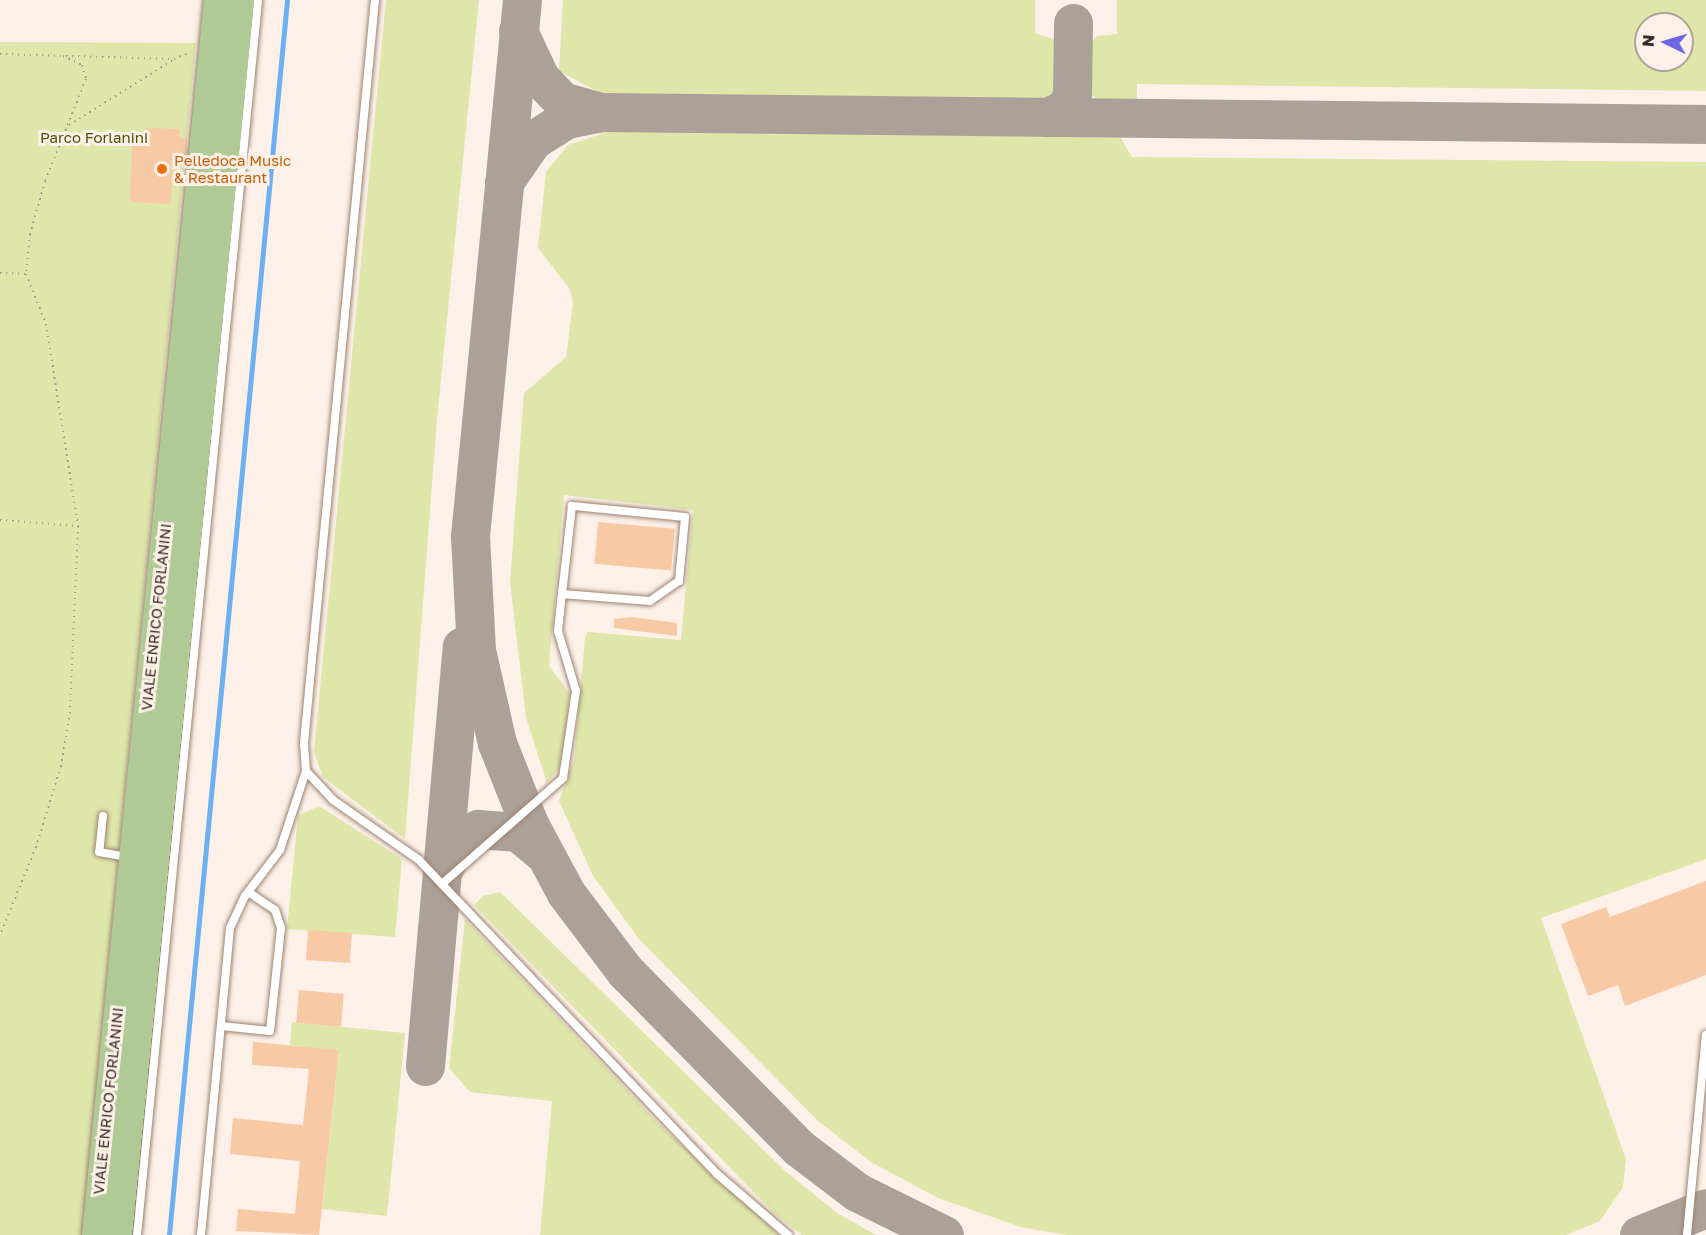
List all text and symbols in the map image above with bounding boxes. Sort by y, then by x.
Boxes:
north arrow [1634,12,1694,72]
text: N [1638,34,1659,48]
park label: Parco Forlanini [40,129,148,147]
place label: Pelledoca Music & Restaurant [174,151,291,186]
marker: Pelledoca Music & Restaurant [155,162,169,176]
street label: VIALE ENRICO FORLANINI [137,522,175,712]
street label: VIALE ENRICO FORLANINI [89,1006,127,1196]

